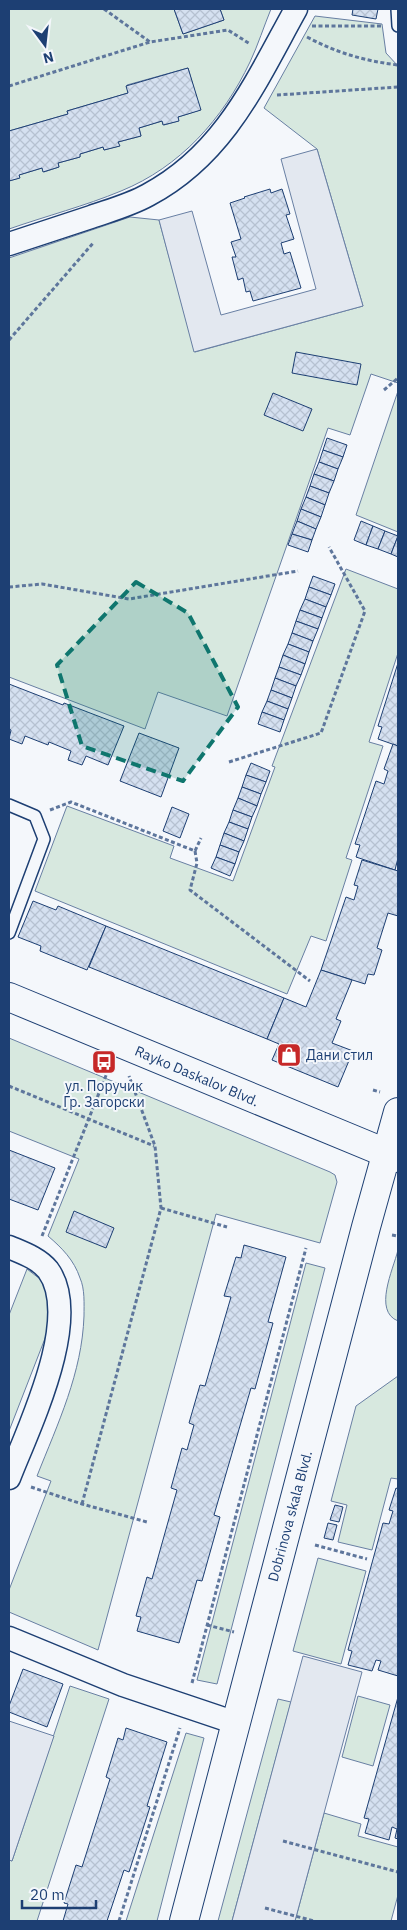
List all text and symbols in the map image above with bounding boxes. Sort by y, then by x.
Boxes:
north arrow [20,20,70,70]
text: N [41,48,56,68]
street label: Rayko Daskalov Blvd. [132,1042,262,1110]
shop icon: Дани стил [276,1042,302,1068]
place label: Дани стил [306,1046,373,1064]
bus stop icon: ул. Поручик Гр. Загорски [91,1049,117,1075]
place label: ул. Поручик Гр. Загорски [63,1077,145,1111]
street label: Dobrinova skala Blvd. [264,1449,316,1583]
scale bar [22,1878,96,1910]
text: 20 m [30,1885,65,1904]

